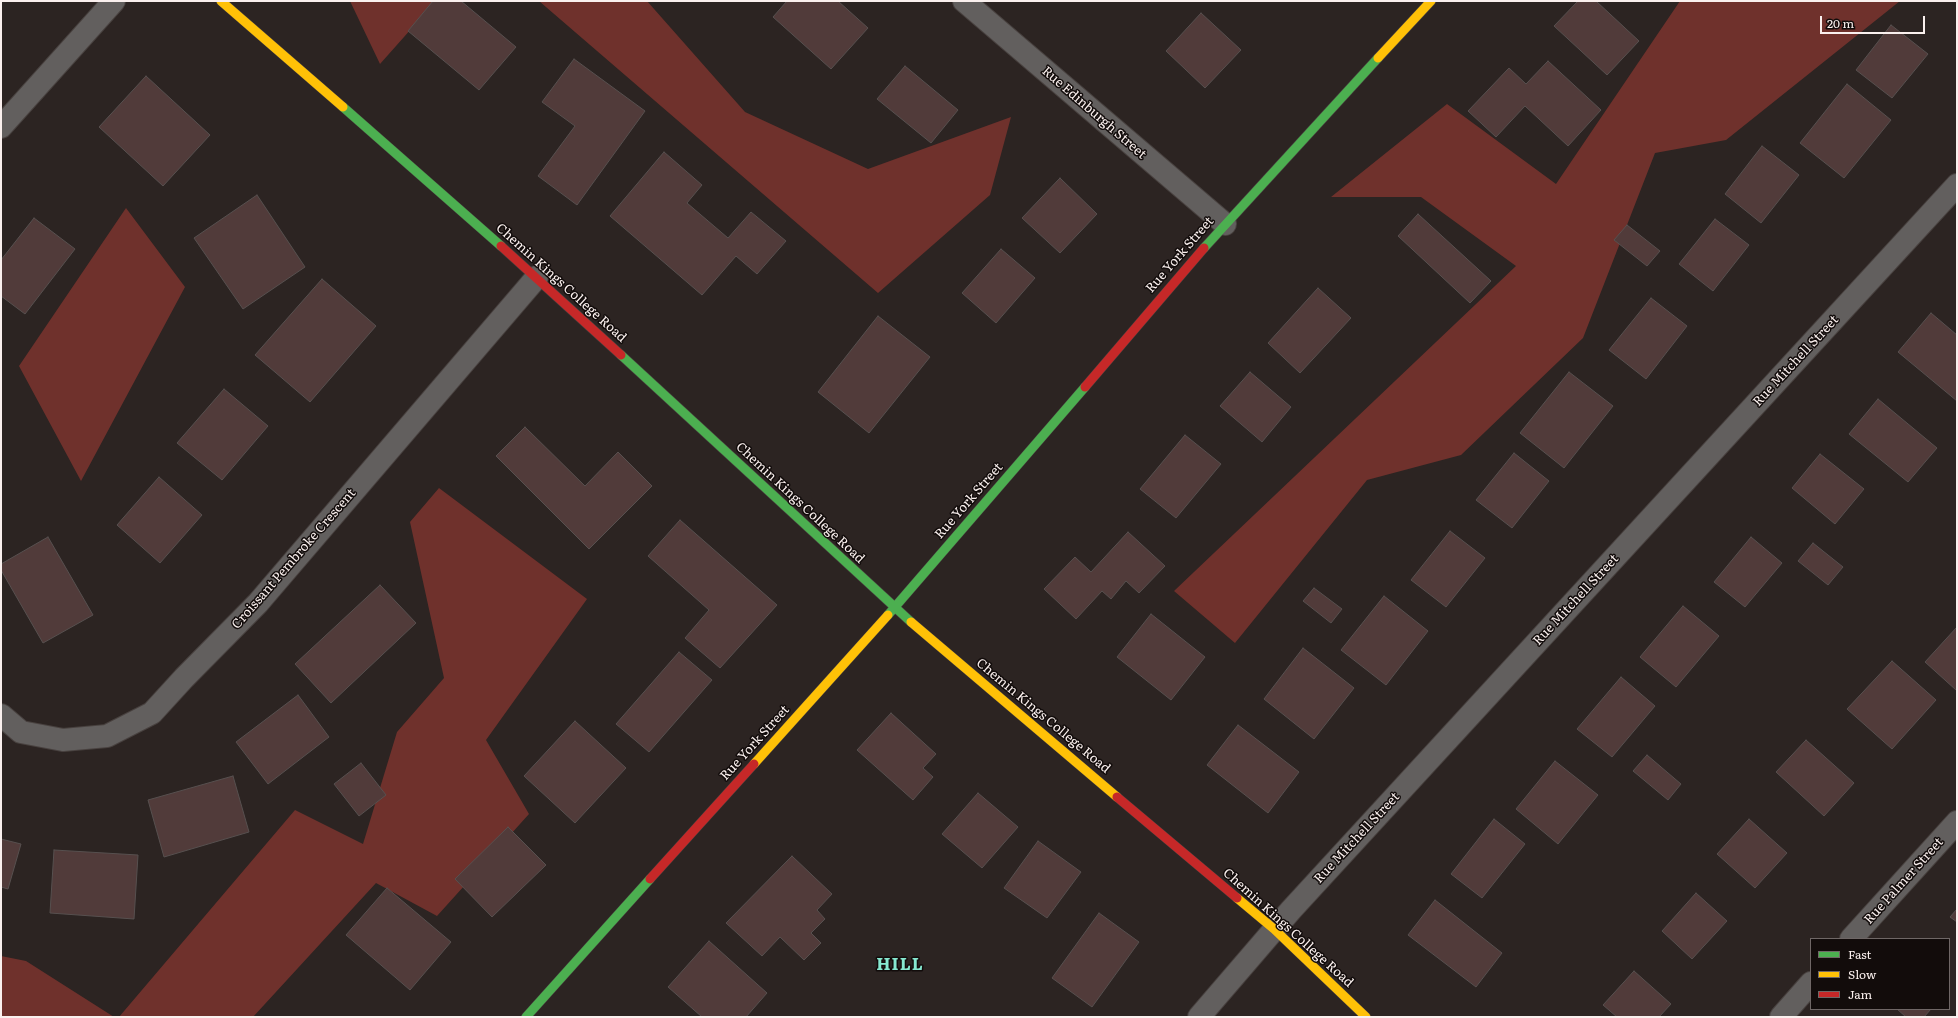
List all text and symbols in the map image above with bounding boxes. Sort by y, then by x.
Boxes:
scale bar [1822,8,1927,34]
text: 20 m [1827,14,1854,32]
street label: Rue Edinburgh Street [1039,64,1149,162]
street label: Rue York Street [1143,214,1217,296]
street label: Chemin Kings College Road [493,220,629,346]
street label: Rue Mitchell Street [1750,312,1842,410]
street label: Chemin Kings College Road [732,439,868,567]
street label: Rue York Street [932,460,1006,542]
street label: Croissant Pembroke Crescent [229,486,359,632]
street label: Rue Mitchell Street [1530,551,1622,649]
street label: Chemin Kings College Road [973,655,1113,777]
street label: Rue York Street [717,702,793,784]
street label: Rue Mitchell Street [1311,789,1403,887]
street label: Rue Palmer Street [1861,835,1947,927]
street label: Chemin Kings College Road [1220,865,1356,991]
legend [1810,938,1950,1010]
text: Fast [1848,945,1871,963]
district label: HILL [876,955,924,975]
text: Slow [1848,965,1876,983]
text: Jam [1848,985,1872,1003]

